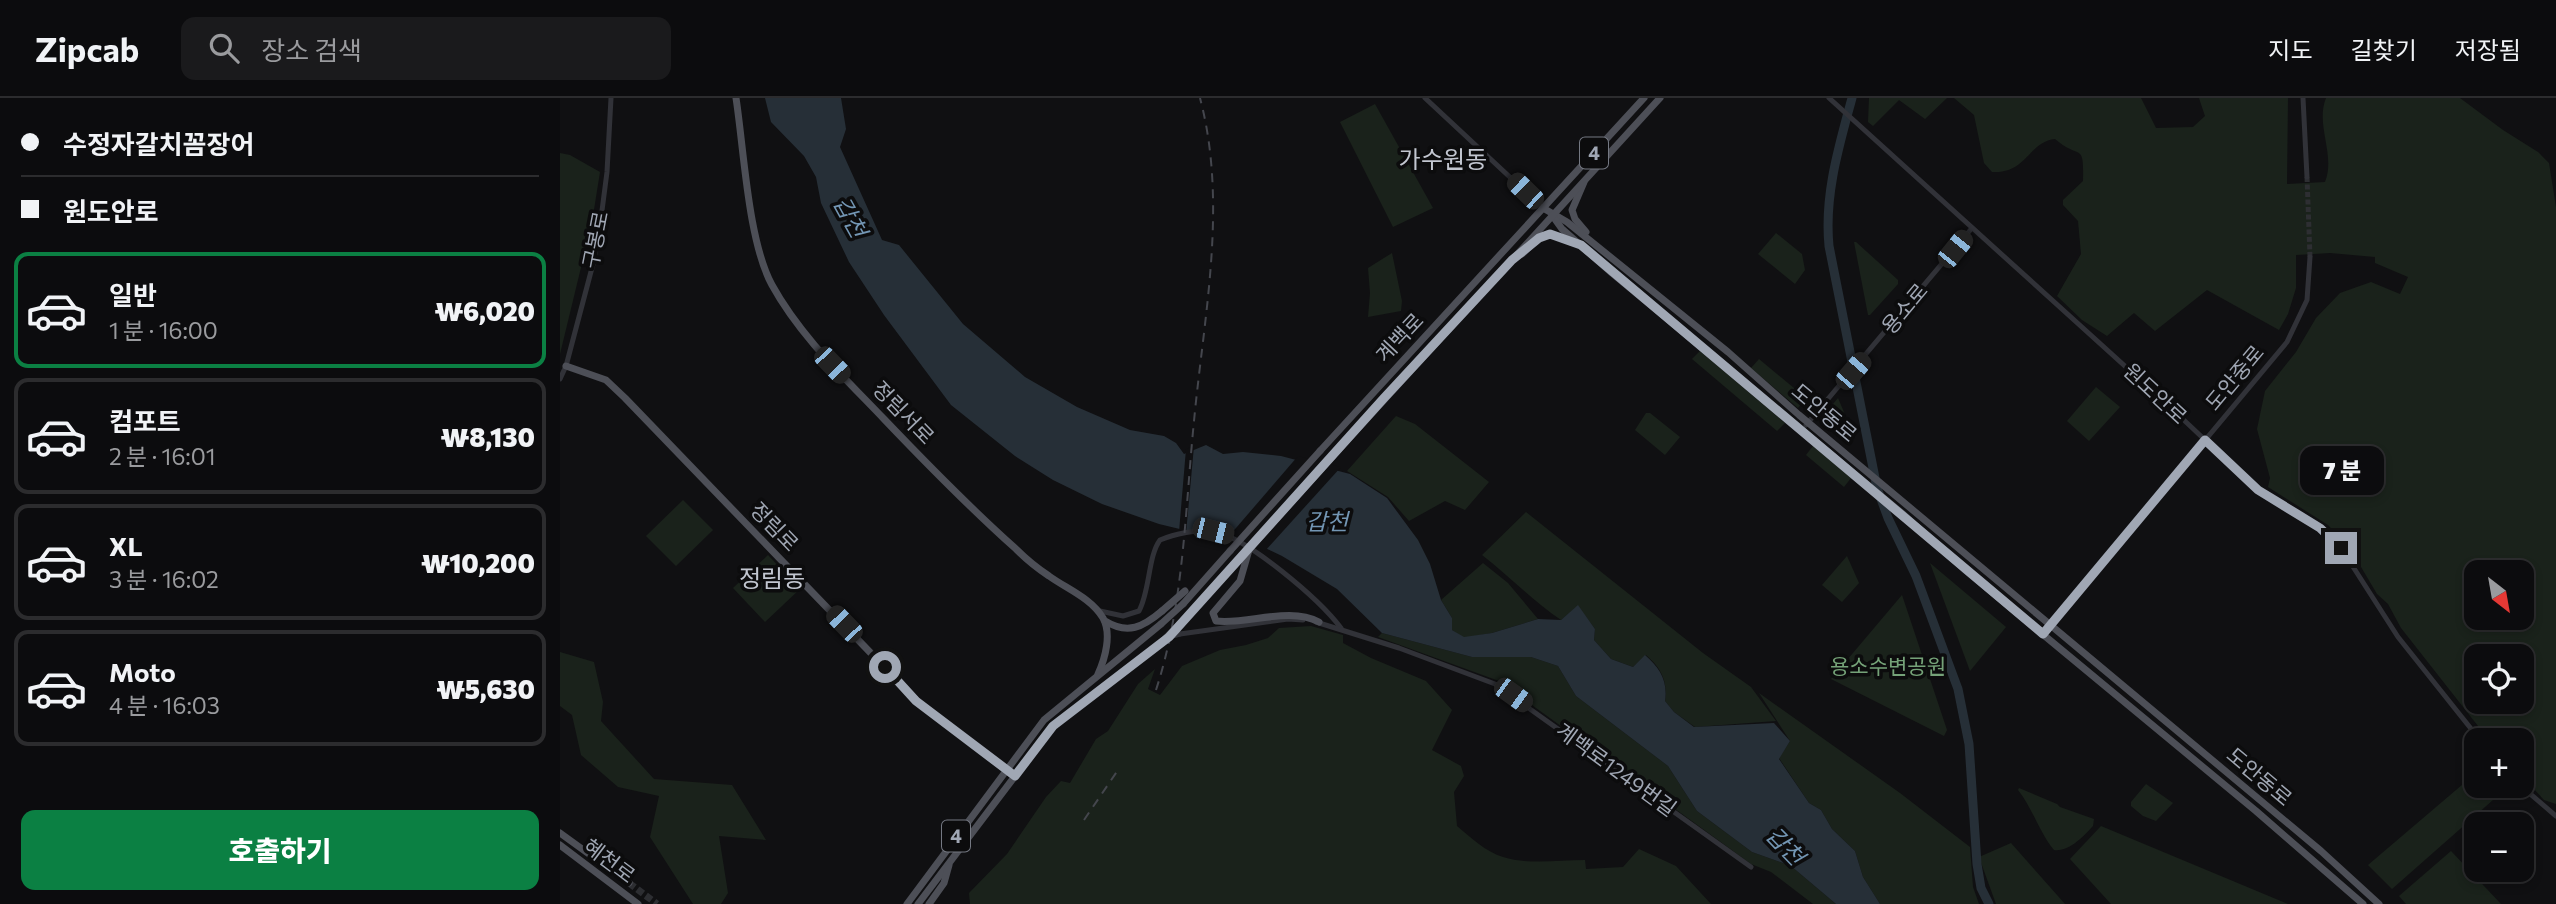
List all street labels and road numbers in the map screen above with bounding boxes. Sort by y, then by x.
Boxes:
road number: 4 [1580,138,1608,168]
street label: 구봉로 [577,209,612,271]
street label: 용소로 [1876,278,1932,338]
street label: 계백로 [1370,307,1428,367]
street label: 도안중로 [2199,339,2268,415]
street label: 원도안로 [2119,357,2193,428]
street label: 정림서로 [868,375,940,448]
street label: 도안동로 [1787,377,1863,446]
street label: 정림로 [746,496,804,555]
street label: 계백로1249번길 [1552,717,1682,821]
street label: 도안동로 [2222,741,2298,810]
road number: 4 [942,820,970,852]
street label: 혜천로 [579,832,641,887]

